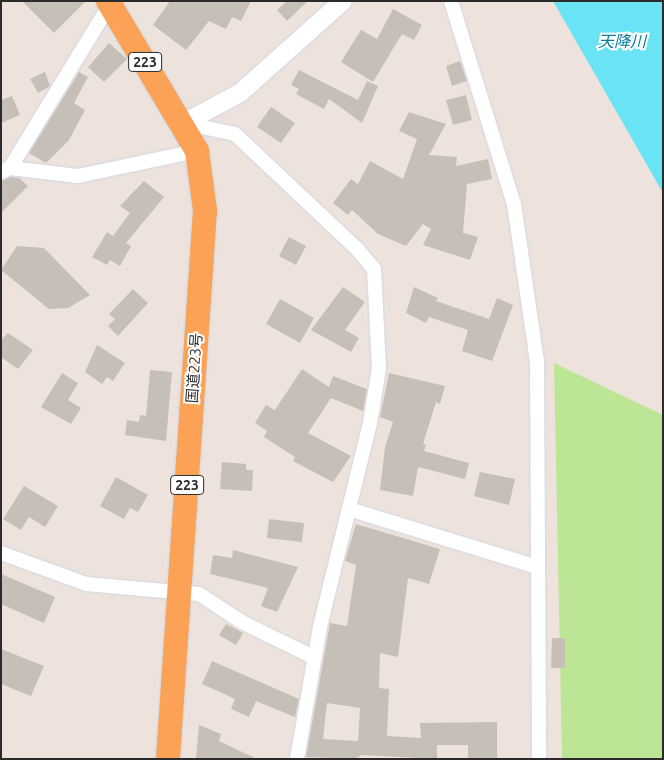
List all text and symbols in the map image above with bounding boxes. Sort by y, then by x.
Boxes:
water label: 天降川 [598,31,646,51]
road number: 223 [128,51,162,74]
street label: 国道223号 [183,332,205,404]
road number: 223 [170,474,204,496]

